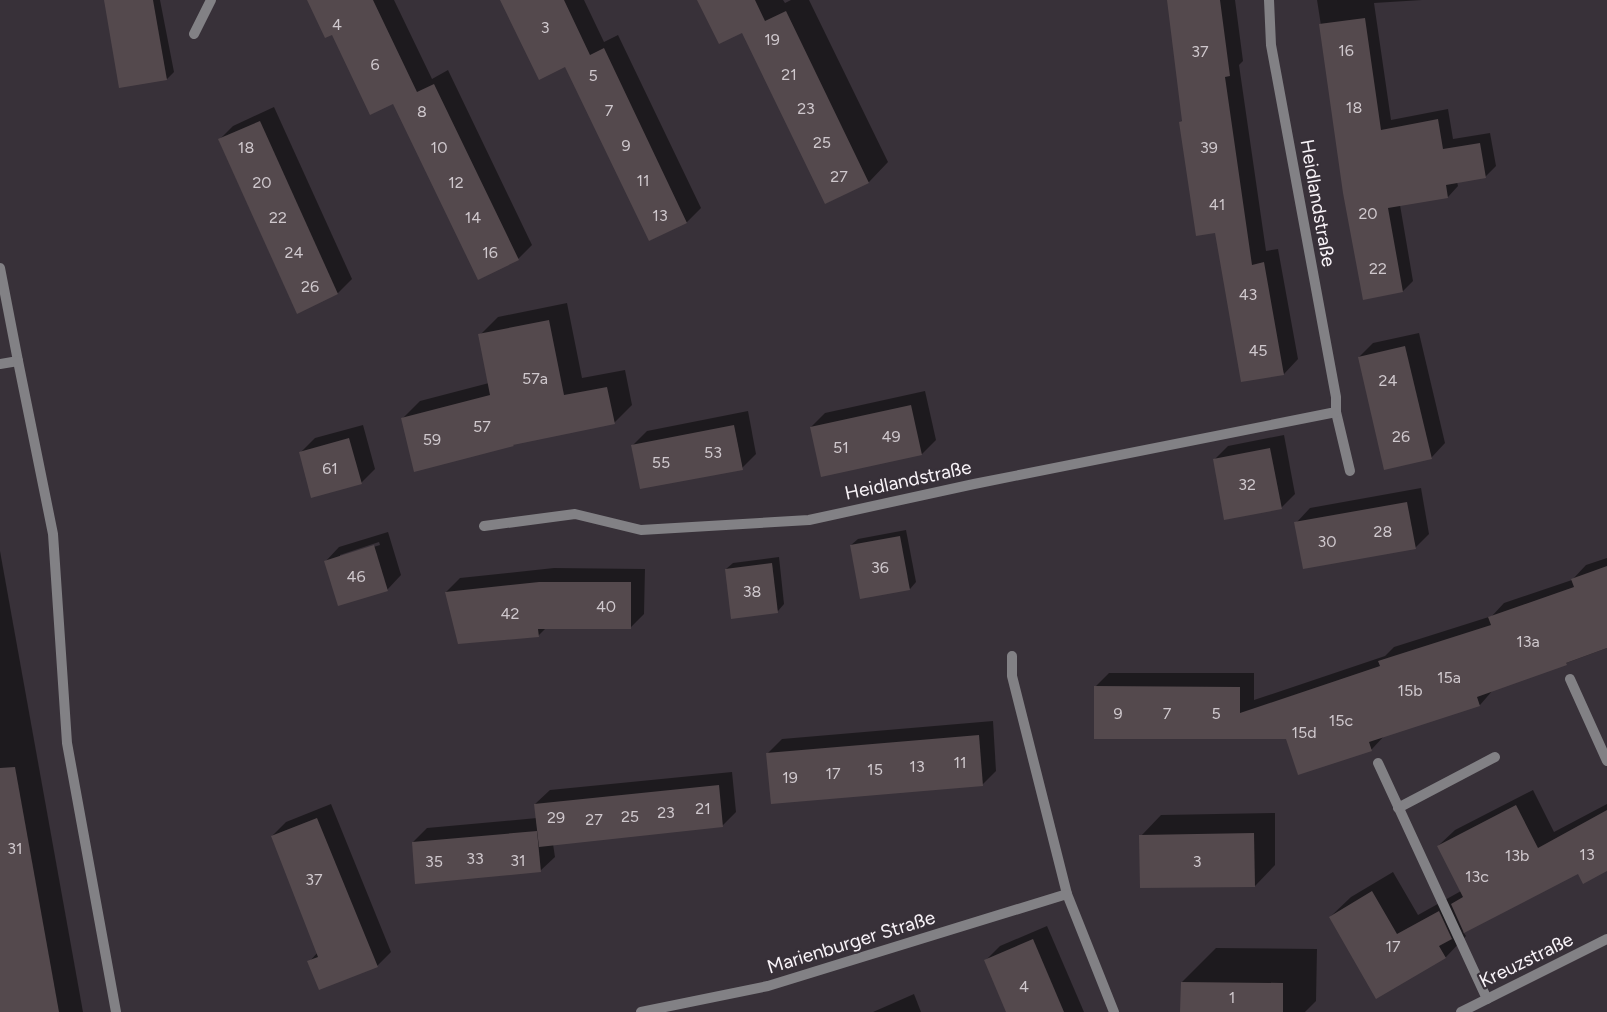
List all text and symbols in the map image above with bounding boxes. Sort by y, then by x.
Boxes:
house number: 4 [332,15,342,34]
house number: 3 [541,18,549,37]
house number: 19 [764,30,780,49]
house number: 16 [1338,41,1354,60]
house number: 37 [1191,42,1209,61]
house number: 6 [370,55,380,74]
house number: 21 [781,65,797,84]
house number: 5 [588,66,598,85]
house number: 18 [1346,98,1362,117]
house number: 23 [797,99,815,118]
house number: 7 [605,101,614,120]
house number: 8 [417,102,427,121]
house number: 25 [813,133,831,152]
house number: 9 [621,136,631,155]
street label: Heidlandstraße [1295,137,1341,269]
house number: 18 [238,138,254,157]
house number: 10 [431,138,447,157]
house number: 39 [1200,138,1218,157]
house number: 27 [830,167,848,186]
house number: 11 [636,171,650,190]
house number: 20 [252,173,272,192]
house number: 12 [448,173,464,192]
house number: 41 [1209,195,1225,214]
house number: 20 [1358,204,1378,223]
house number: 13 [652,206,668,225]
house number: 22 [269,208,287,227]
house number: 14 [465,208,481,227]
house number: 24 [285,243,303,262]
house number: 16 [482,243,498,262]
house number: 22 [1369,259,1387,278]
house number: 26 [301,277,319,296]
house number: 43 [1239,285,1257,304]
house number: 45 [1248,341,1268,360]
house number: 57a [522,369,548,388]
house number: 24 [1379,371,1397,390]
house number: 57 [473,417,491,436]
house number: 49 [882,427,901,446]
house number: 26 [1392,427,1410,446]
house number: 59 [423,430,441,449]
house number: 51 [833,438,849,457]
house number: 53 [704,443,722,462]
house number: 55 [652,453,670,472]
street label: Heidlandstraße [843,455,973,505]
house number: 61 [322,459,338,478]
house number: 32 [1238,475,1256,494]
house number: 28 [1374,522,1392,541]
house number: 30 [1318,532,1336,551]
house number: 36 [871,558,889,577]
house number: 46 [347,567,366,586]
house number: 38 [743,582,761,601]
house number: 40 [596,597,616,616]
house number: 42 [501,604,519,623]
house number: 13a [1516,632,1540,651]
house number: 15a [1437,668,1461,687]
house number: 15b [1397,681,1423,700]
house number: 9 [1113,704,1123,723]
house number: 7 [1163,704,1172,723]
house number: 5 [1211,704,1221,723]
house number: 15c [1329,711,1354,730]
house number: 15d [1291,723,1317,742]
house number: 11 [953,753,967,772]
house number: 13 [909,757,925,776]
house number: 15 [867,760,883,779]
house number: 17 [825,764,841,783]
house number: 19 [782,768,798,787]
house number: 21 [695,799,711,818]
house number: 23 [657,803,675,822]
house number: 25 [621,807,639,826]
house number: 29 [547,808,565,827]
house number: 27 [585,810,603,829]
house number: 31 [7,839,23,858]
house number: 13 [1579,845,1595,864]
house number: 13b [1505,846,1529,865]
house number: 33 [466,849,484,868]
house number: 31 [510,851,526,870]
house number: 35 [425,852,443,871]
house number: 3 [1193,852,1201,871]
house number: 13c [1465,867,1489,886]
house number: 37 [305,870,323,889]
street label: Marienburger Straße [764,906,938,978]
street label: Kreuzstraße [1475,927,1577,993]
house number: 17 [1385,937,1401,956]
house number: 4 [1019,977,1029,996]
house number: 1 [1229,988,1235,1007]

